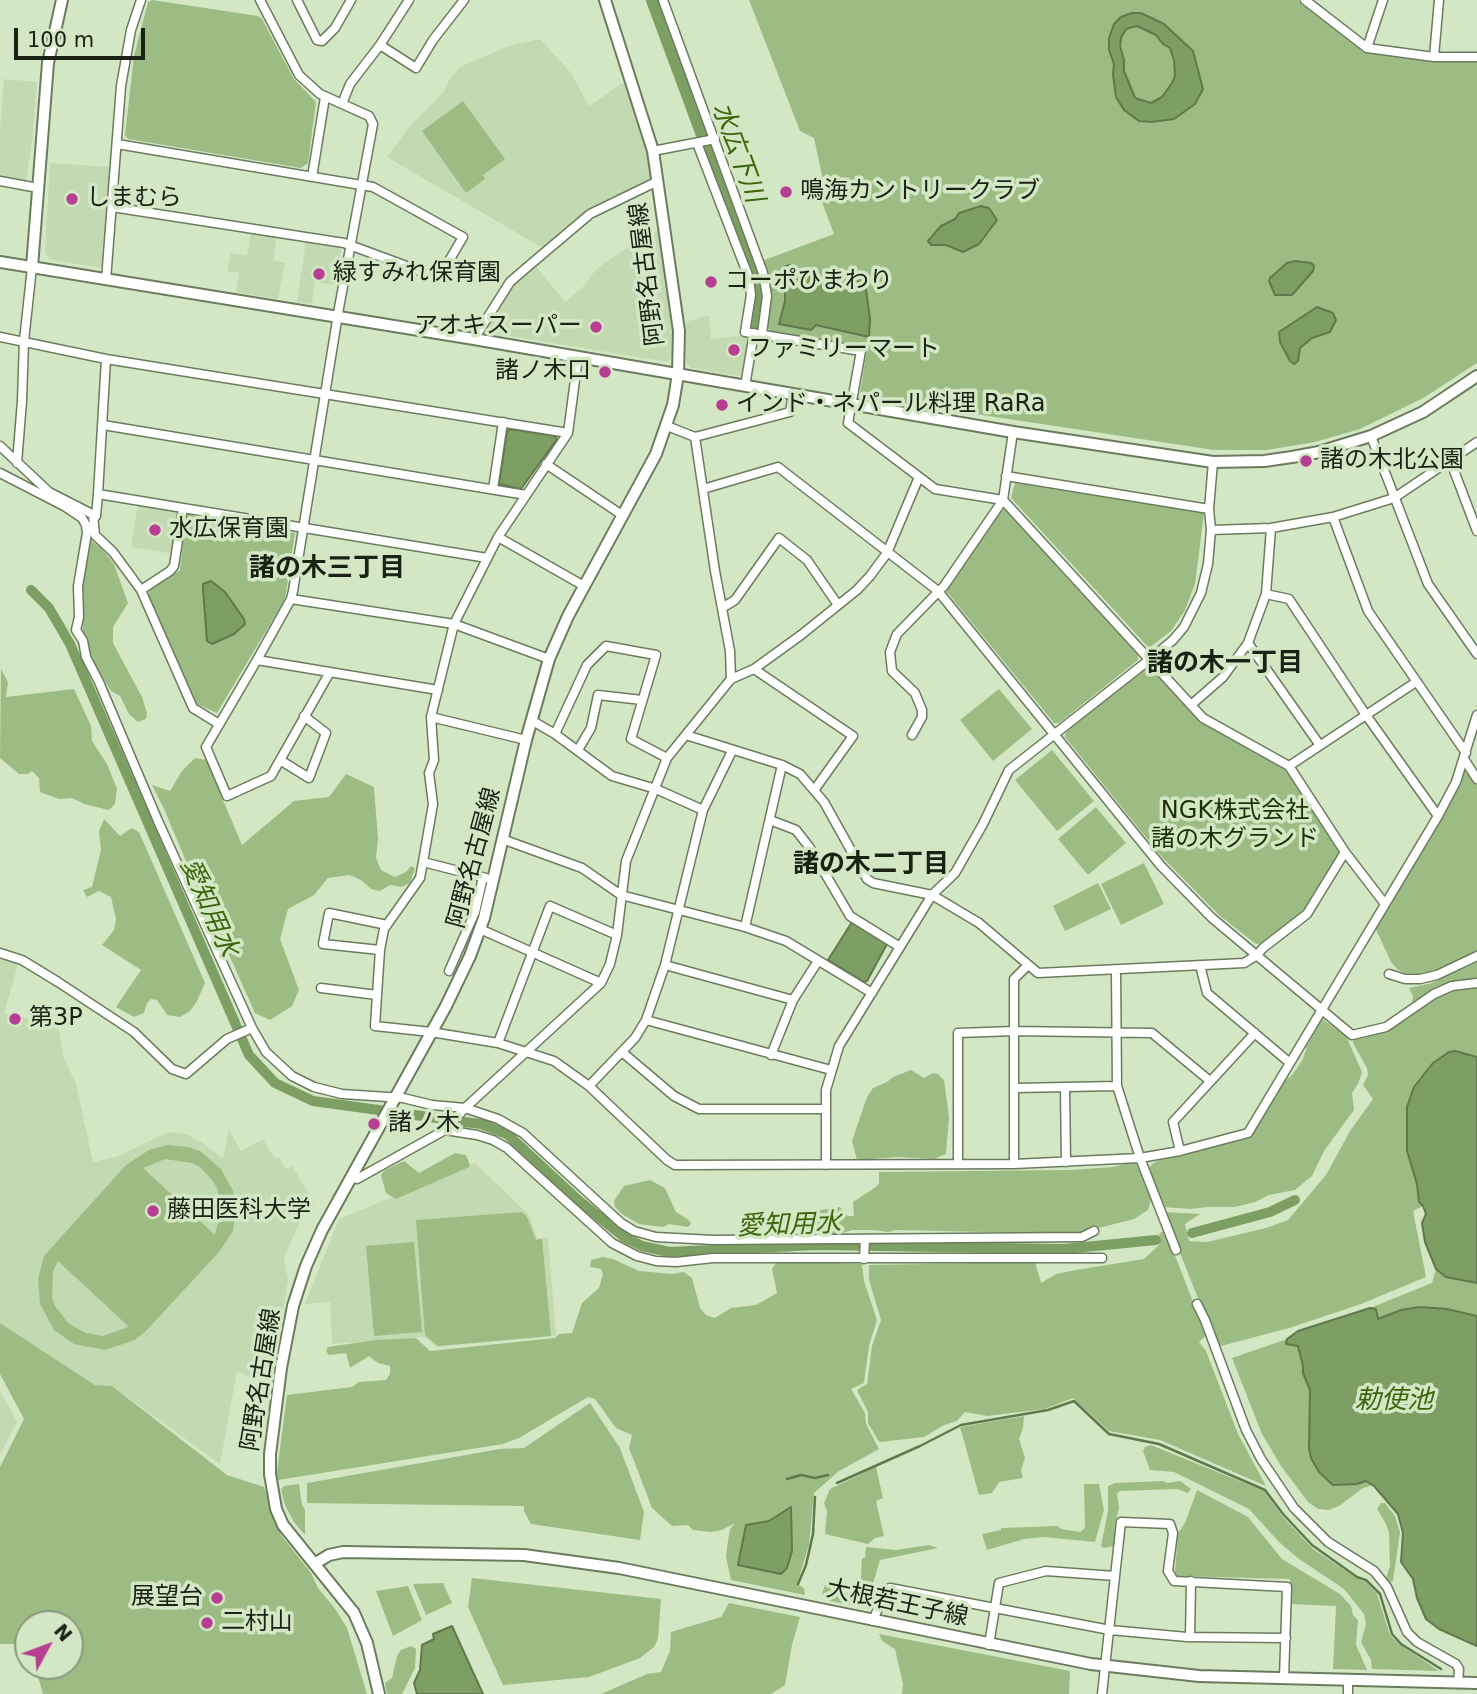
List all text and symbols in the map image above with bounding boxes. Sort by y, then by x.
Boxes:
scale bar [18,14,149,58]
text: 100 m [27,28,94,52]
water label: 水広下川 [705,99,769,207]
place label: 鳴海カントリークラブ [800,178,1040,206]
marker: 鳴海カントリークラブ [778,184,794,200]
place label: しまむら [86,185,182,213]
marker: しまむら [64,191,80,207]
street label: 阿野名古屋線 [625,201,671,347]
place label: 緑すみれ保育園 [333,260,501,288]
marker: 緑すみれ保育園 [311,266,327,282]
place label: コーポひまわり [725,268,893,296]
marker: コーポひまわり [703,274,719,290]
place label: アオキスーパー [414,313,582,341]
marker: アオキスーパー [588,319,604,335]
place label: ファミリーマート [748,336,940,364]
marker: ファミリーマート [726,342,742,358]
place label: 諸ノ木口 [495,358,591,386]
marker: 諸ノ木口 [597,364,613,380]
place label: インド・ネパール料理 RaRa [736,391,1045,419]
marker: インド・ネパール料理 RaRa [714,397,730,413]
place label: 諸の木北公園 [1320,447,1464,475]
marker: 諸の木北公園 [1298,453,1314,469]
place label: 水広保育園 [169,516,289,544]
marker: 水広保育園 [147,522,163,538]
district label: 諸の木三丁目 [249,553,405,585]
district label: 諸の木一丁目 [1147,648,1303,680]
street label: 阿野名古屋線 [442,785,508,931]
park label: NGK株式会社 諸の木グランド [1151,798,1319,854]
district label: 諸の木二丁目 [793,849,949,881]
water label: 愛知用水 [173,854,243,962]
place label: 第3P [29,1005,83,1033]
marker: 第3P [7,1011,23,1027]
place label: 諸ノ木 [388,1110,460,1138]
marker: 諸ノ木 [366,1116,382,1132]
place label: 藤田医科大学 [167,1197,311,1225]
marker: 藤田医科大学 [145,1203,161,1219]
water label: 愛知用水 [736,1209,842,1243]
street label: 阿野名古屋線 [237,1307,287,1453]
water label: 勅使池 [1355,1385,1433,1417]
street label: 大根若王子線 [824,1575,970,1633]
place label: 展望台 [131,1584,203,1612]
marker: 展望台 [209,1590,225,1606]
place label: 二村山 [221,1609,293,1637]
north arrow [14,1610,84,1680]
marker: 二村山 [199,1615,215,1631]
text: N [50,1619,77,1646]

